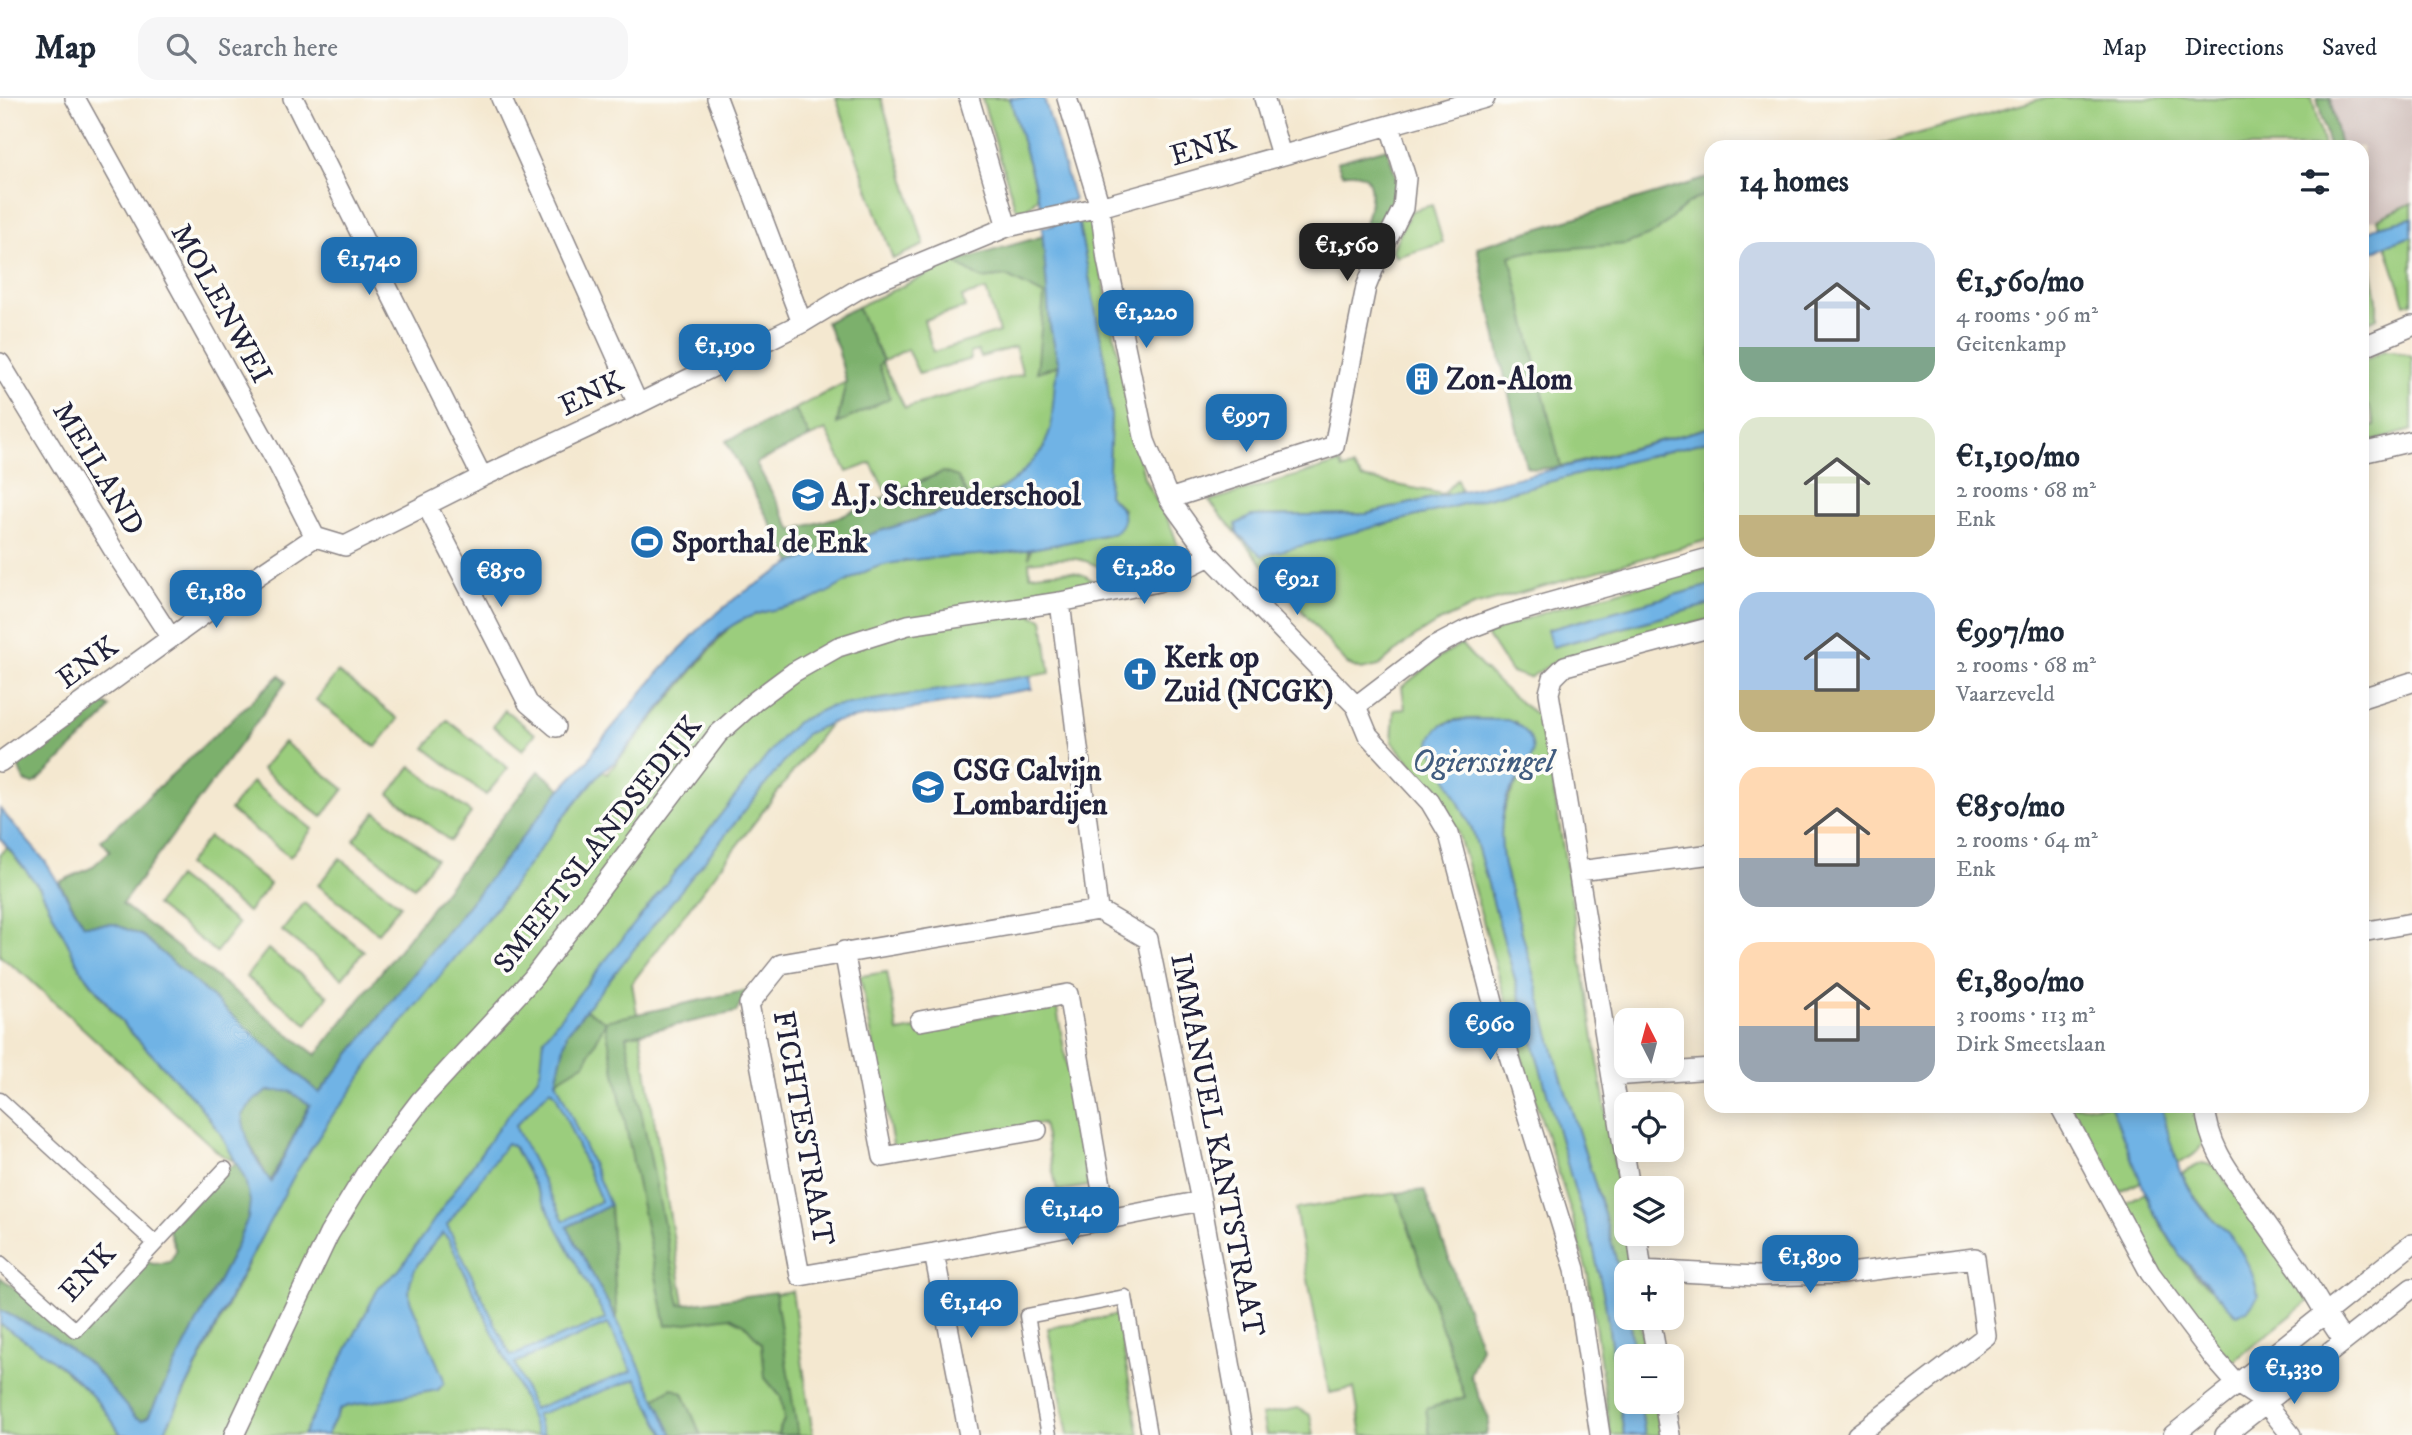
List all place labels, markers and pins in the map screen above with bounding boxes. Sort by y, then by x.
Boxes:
pin: €1,560 [1290,223,1404,283]
pin: €1,740 [312,238,426,297]
pin: €1,220 [1089,290,1203,350]
pin: €1,190 [668,324,782,384]
building icon: Zon-Alom [1403,360,1441,398]
place label: Zon-Alom [1446,362,1573,399]
pin: €997 [1205,394,1287,454]
school or university icon: A.J. Schreuderschool [789,476,827,514]
place label: A.J. Schreuderschool [831,478,1082,515]
sports icon: Sporthal de Enk [628,523,666,561]
place label: Sporthal de Enk [672,525,869,562]
pin: €1,280 [1087,546,1201,606]
pin: €850 [460,550,542,609]
pin: €921 [1256,558,1338,617]
pin: €1,180 [159,570,273,630]
place label: Kerk op Zuid (NCGK) [1164,640,1333,711]
church icon: Kerk op Zuid (NCGK) [1121,655,1159,693]
place label: CSG Calvijn Lombardijen [953,753,1108,824]
school or university icon: CSG Calvijn Lombardijen [909,768,947,806]
pin: €960 [1449,1002,1531,1062]
pin: €1,140 [1015,1188,1129,1247]
pin: €1,890 [1753,1236,1867,1295]
pin: €1,140 [914,1280,1028,1340]
pin: €1,330 [2237,1346,2351,1406]

